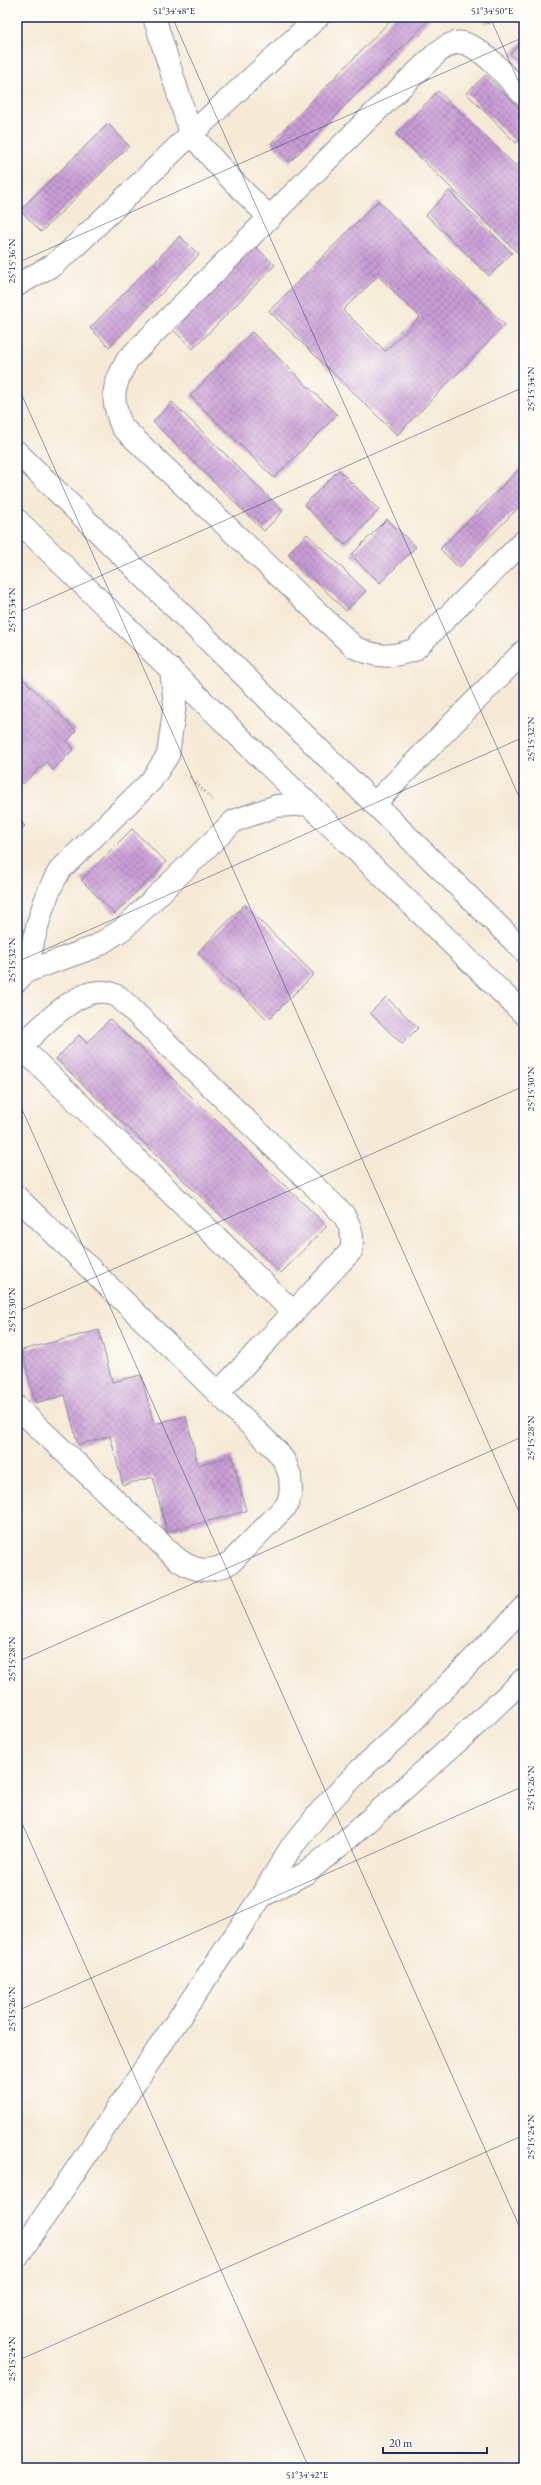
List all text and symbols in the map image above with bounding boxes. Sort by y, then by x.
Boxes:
text: 51°34'48"E [153,4,196,17]
text: 51°34'50"E [471,4,514,17]
text: 25°15'36"N [5,238,18,283]
text: 25°15'34"N [524,366,537,411]
text: 25°15'34"N [5,587,18,632]
text: 25°15'32"N [524,716,537,761]
text: 25°15'32"N [5,937,18,982]
text: 25°15'30"N [524,1066,537,1111]
text: 25°15'30"N [5,1287,18,1332]
text: 25°15'28"N [524,1415,537,1460]
text: 25°15'28"N [5,1636,18,1681]
text: 25°15'26"N [524,1765,537,1810]
text: 25°15'26"N [5,1986,18,2031]
text: 25°15'24"N [524,2114,537,2159]
text: 25°15'24"N [5,2336,18,2381]
scale bar [383,2429,487,2455]
text: 20 m [389,2435,413,2451]
text: 51°34'42"E [286,2468,329,2481]

